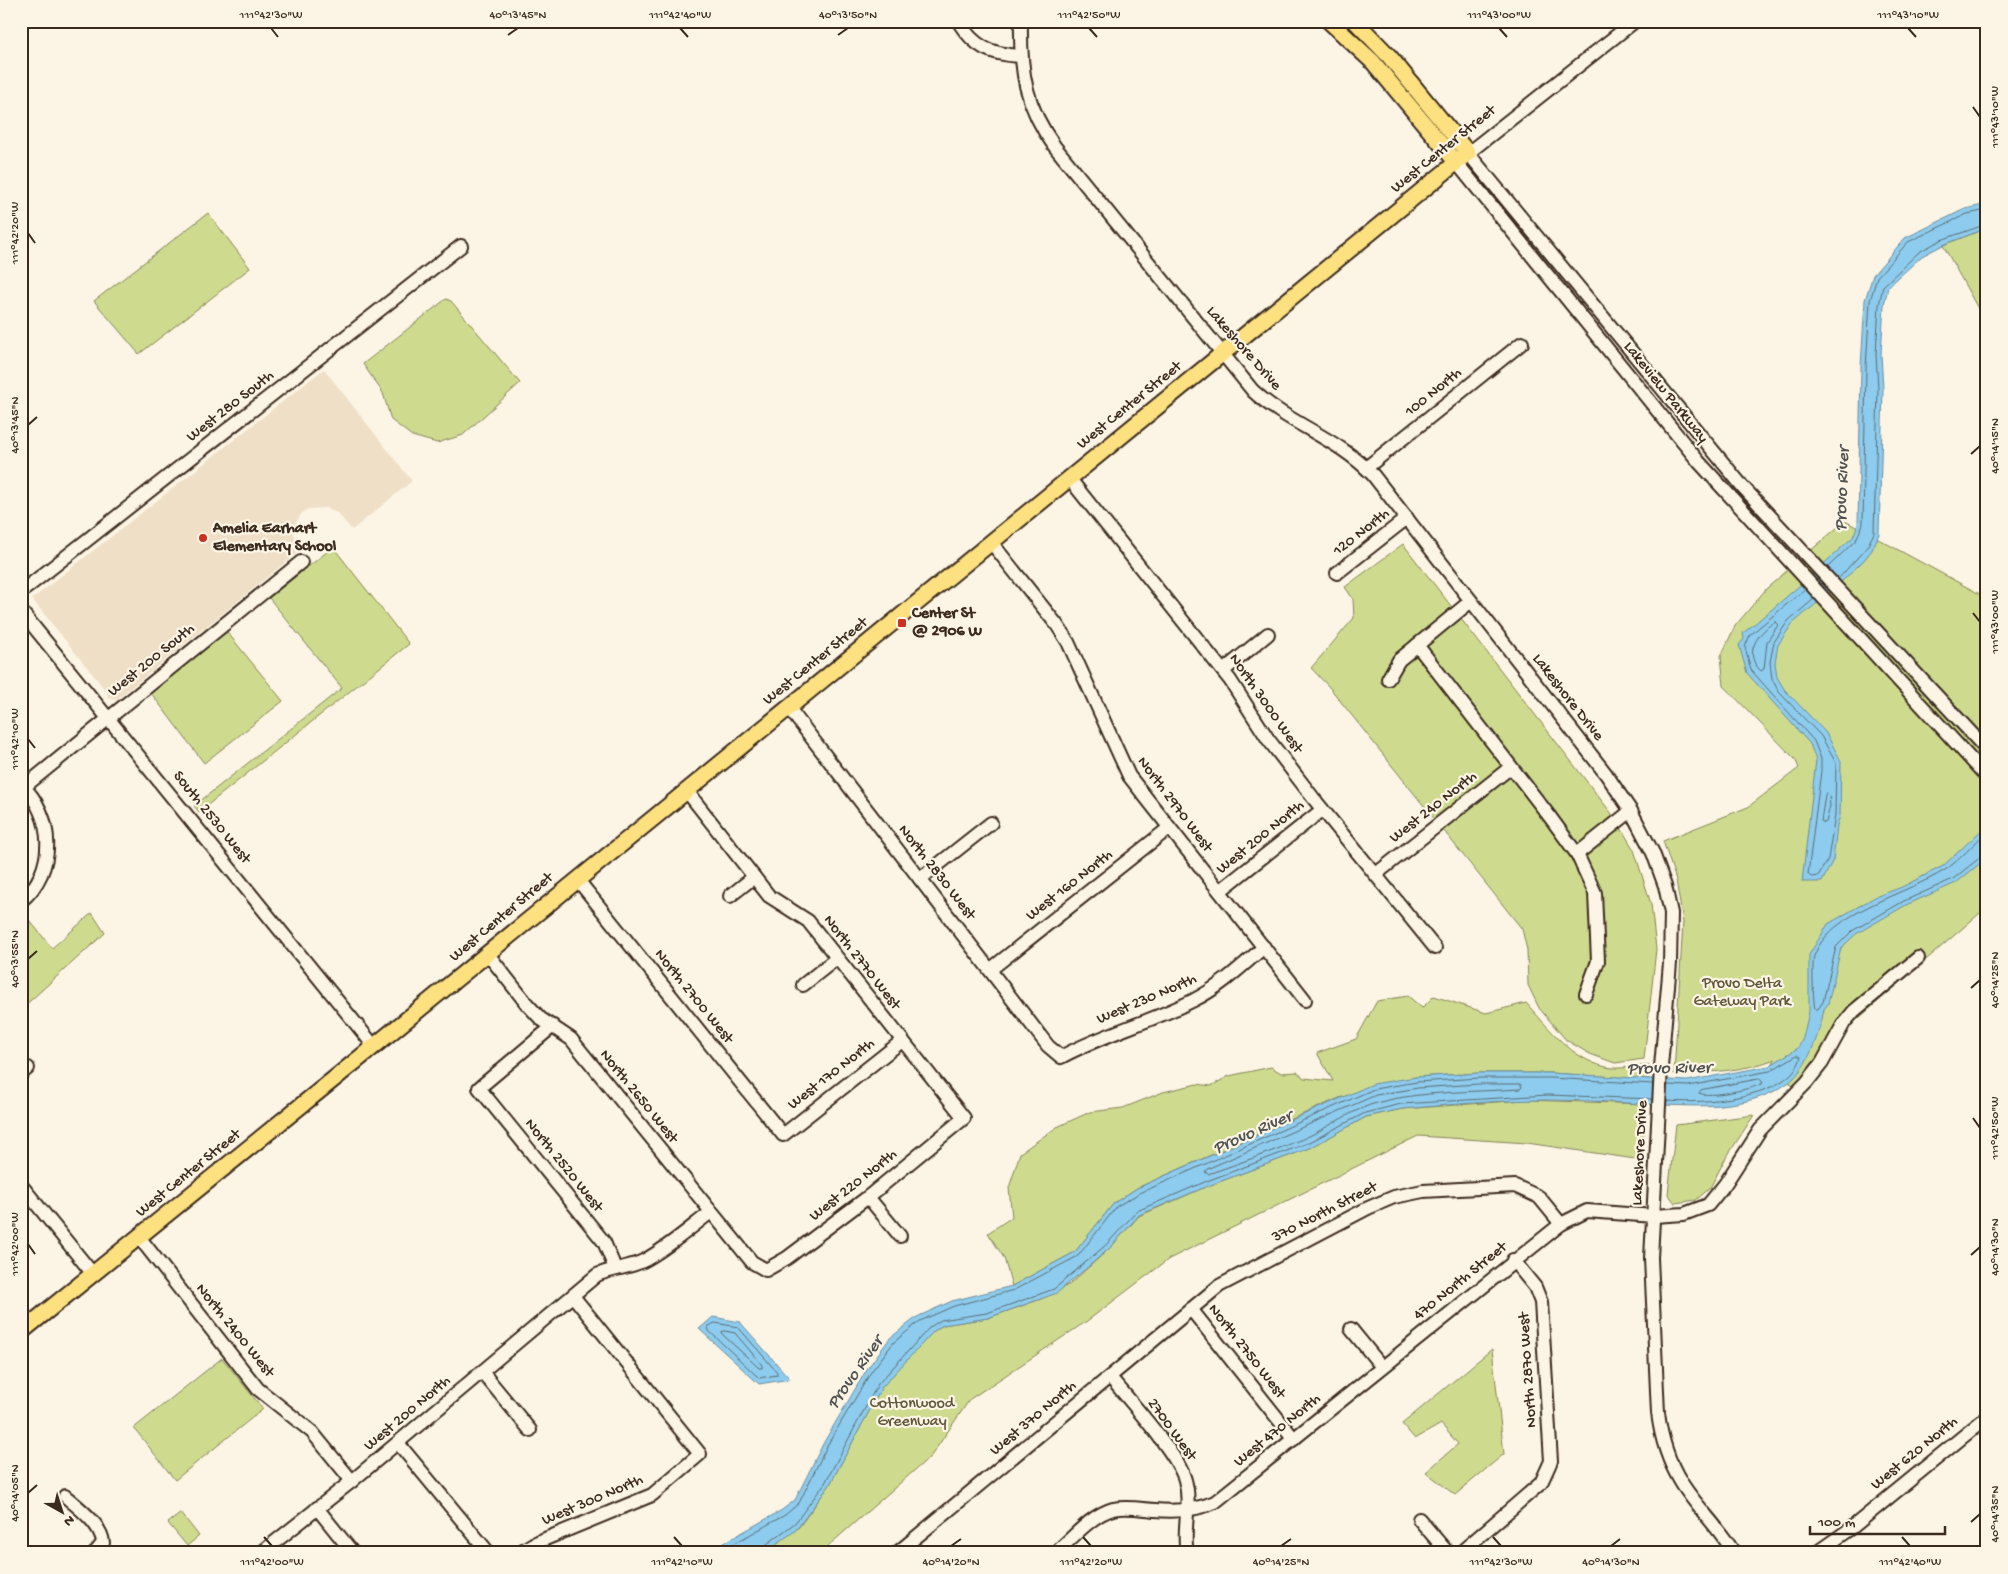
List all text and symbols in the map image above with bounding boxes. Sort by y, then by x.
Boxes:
text: 111°42'30"W [239,9,302,23]
text: 40°13'45"N [490,9,547,23]
text: 111°42'40"W [648,9,711,23]
text: 40°13'50"N [819,9,877,23]
text: 111°42'50"W [1057,9,1120,23]
text: 111°43'00"W [1466,9,1531,23]
text: 111°43'10"W [1876,9,1939,23]
text: 111°43'10"W [1989,86,2003,149]
street label: West Center Street [1388,101,1501,198]
text: 111°42'20"W [9,202,23,265]
street label: Lakeshore Drive [1201,303,1285,396]
street label: Lakeview Parkway [1618,339,1712,448]
street label: West Center Street [1074,357,1187,454]
street label: 100 North [1401,364,1467,422]
street label: West 280 South [183,367,279,447]
text: 40°13'45"N [9,396,23,453]
text: 40°14'15"N [1989,418,2003,474]
water label: Provo River [1831,443,1855,531]
street label: 120 North [1329,505,1394,562]
place label: Amelia Earhart Elementary School [212,520,337,557]
marker: Amelia Earhart Elementary School [197,532,209,544]
text: 111°43'00"W [1989,590,2003,655]
place label: Center St @ 2906 W [911,605,982,642]
street label: West Center Street [760,613,873,710]
marker: Center St @ 2906 W [896,617,908,629]
street label: West 200 South [105,620,200,702]
street label: North 3000 West [1224,651,1307,759]
street label: Lakeshore Drive [1527,651,1607,746]
text: 111°42'10"W [9,708,23,771]
street label: North 2970 West [1132,753,1217,858]
street label: South 2530 West [168,768,255,869]
street label: West 240 North [1386,768,1482,848]
street label: West 200 North [1213,797,1309,879]
street label: North 2830 West [893,822,980,925]
street label: West 160 North [1023,846,1118,926]
street label: West Center Street [446,868,559,967]
street label: North 2770 West [818,912,905,1015]
text: 40°13'55"N [9,930,23,988]
street label: North 2700 West [649,946,738,1049]
text: 40°14'25"N [1989,952,2003,1008]
street label: West 230 North [1094,970,1200,1030]
park label: Provo Delta Gateway Park [1693,975,1792,1012]
street label: West 170 North [785,1035,880,1115]
street label: North 2650 West [594,1046,682,1149]
water label: Provo River [1627,1058,1715,1080]
text: 111°42'50"W [1989,1097,2003,1160]
street label: Lakeshore Drive [1629,1099,1653,1206]
water label: Provo River [1210,1105,1299,1160]
street label: North 2520 West [520,1115,607,1218]
street label: West Center Street [133,1125,246,1222]
street label: West 220 North [806,1146,902,1226]
street label: 370 North Street [1268,1178,1382,1248]
text: 111°42'00"W [9,1212,23,1277]
text: 40°14'30"N [1989,1218,2003,1276]
street label: 470 North Street [1410,1238,1513,1325]
street label: North 2400 West [190,1280,278,1383]
street label: North 2750 West [1203,1301,1290,1404]
street label: North 2870 West [1515,1310,1543,1428]
water label: Provo River [823,1330,891,1413]
street label: West 200 North [361,1372,456,1456]
street label: West 370 North [987,1377,1081,1461]
street label: West 470 North [1231,1390,1326,1472]
park label: Cottonwood Greenway [870,1395,956,1432]
street label: 2700 West [1142,1395,1201,1466]
street label: West 620 North [1868,1413,1963,1495]
text: 40°14'05"N [9,1464,23,1522]
street label: West 300 North [540,1471,647,1531]
text: 40°14'35"N [1989,1485,2003,1542]
north arrow [38,1486,88,1536]
scale bar [1810,1504,1946,1536]
text: N [60,1511,78,1530]
text: 100 m [1817,1514,1856,1532]
text: 111°42'00"W [239,1556,304,1570]
text: 111°42'10"W [650,1556,713,1570]
text: 40°14'20"N [923,1556,980,1570]
text: 111°42'20"W [1059,1556,1122,1570]
text: 40°14'25"N [1253,1556,1309,1570]
text: 111°42'30"W [1469,1556,1532,1570]
text: 40°14'30"N [1582,1556,1640,1570]
text: 111°42'40"W [1878,1556,1941,1570]

